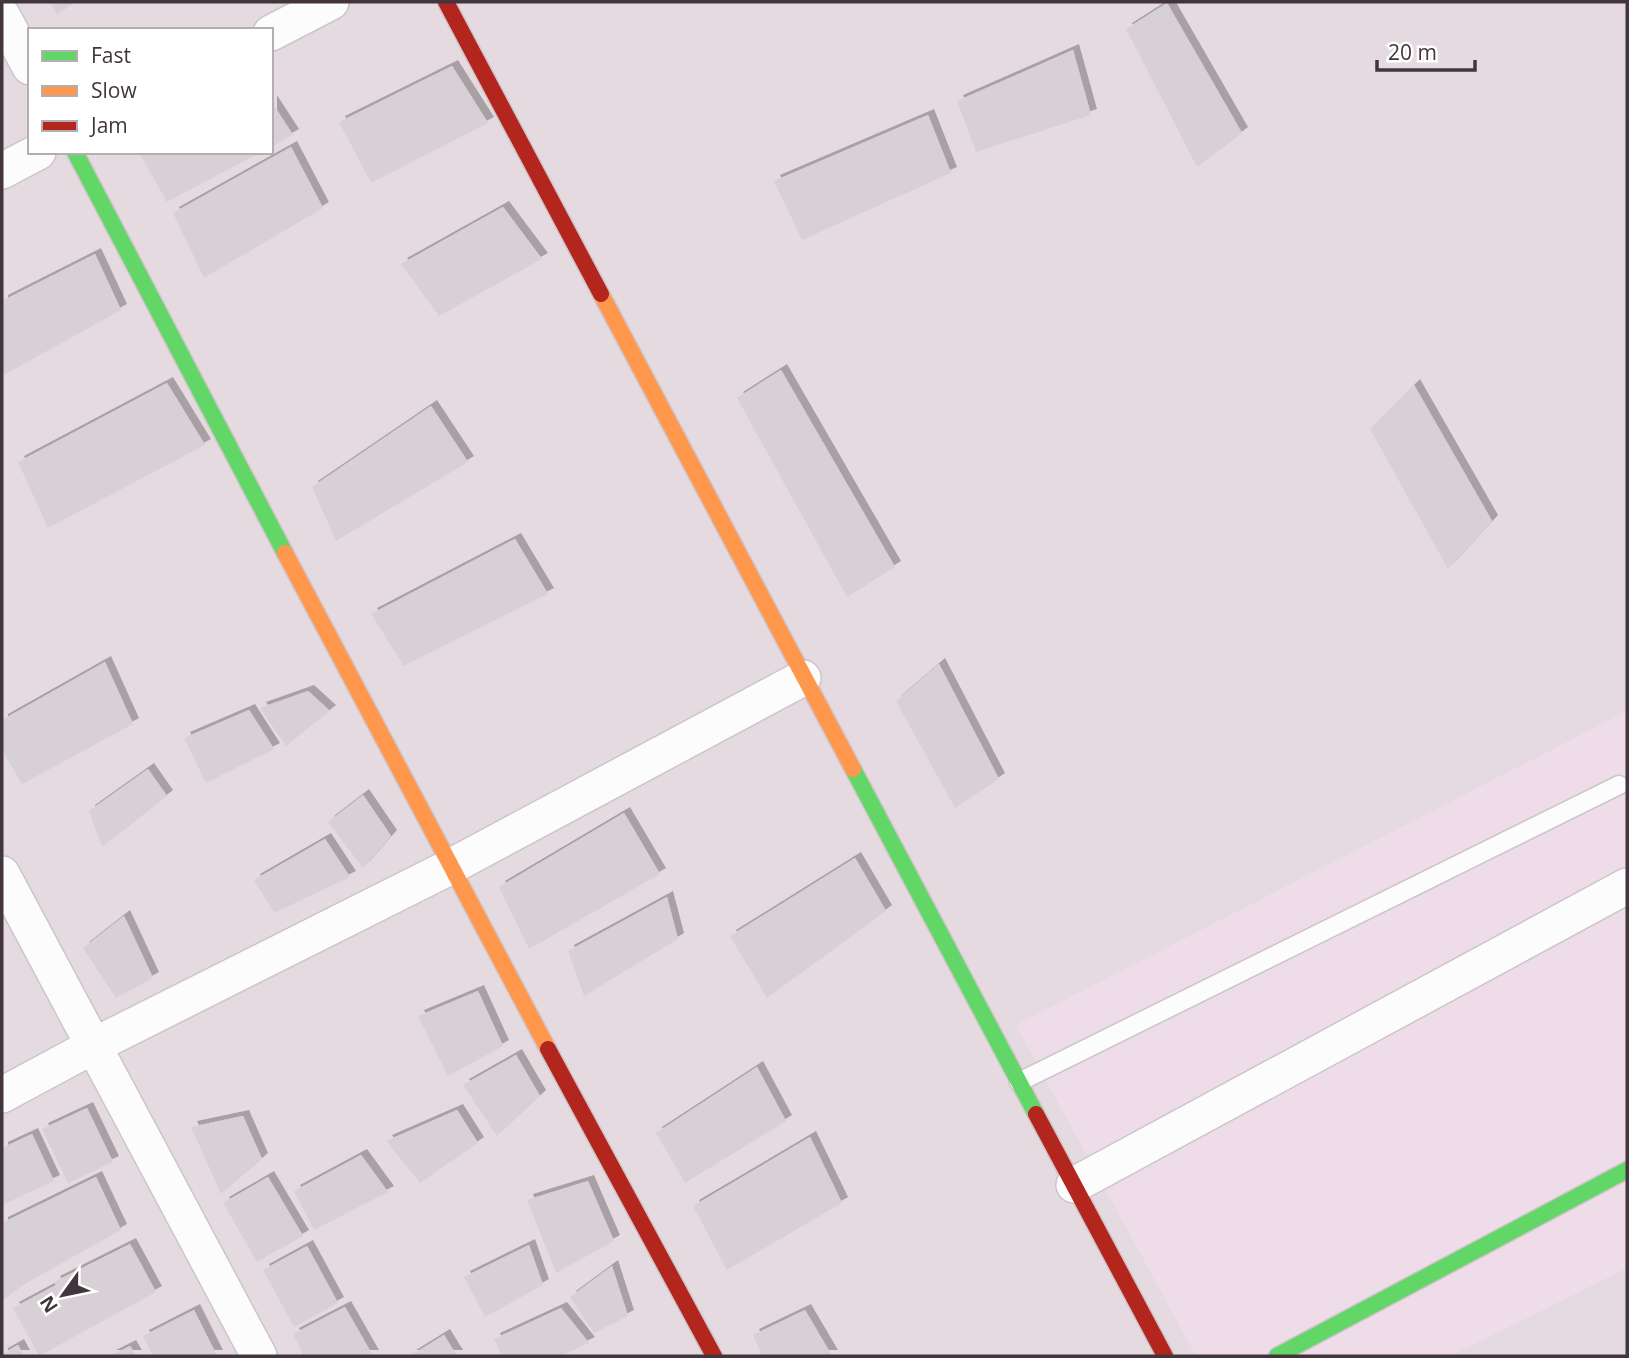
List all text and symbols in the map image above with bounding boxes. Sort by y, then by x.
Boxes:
legend [28,28,273,154]
scale bar [1377,28,1475,72]
text: 20 m [1388,38,1437,66]
text: Fast [91,41,131,69]
text: Slow [91,76,137,104]
text: Jam [89,111,128,139]
north arrow [28,1260,98,1330]
text: N [34,1291,64,1318]

